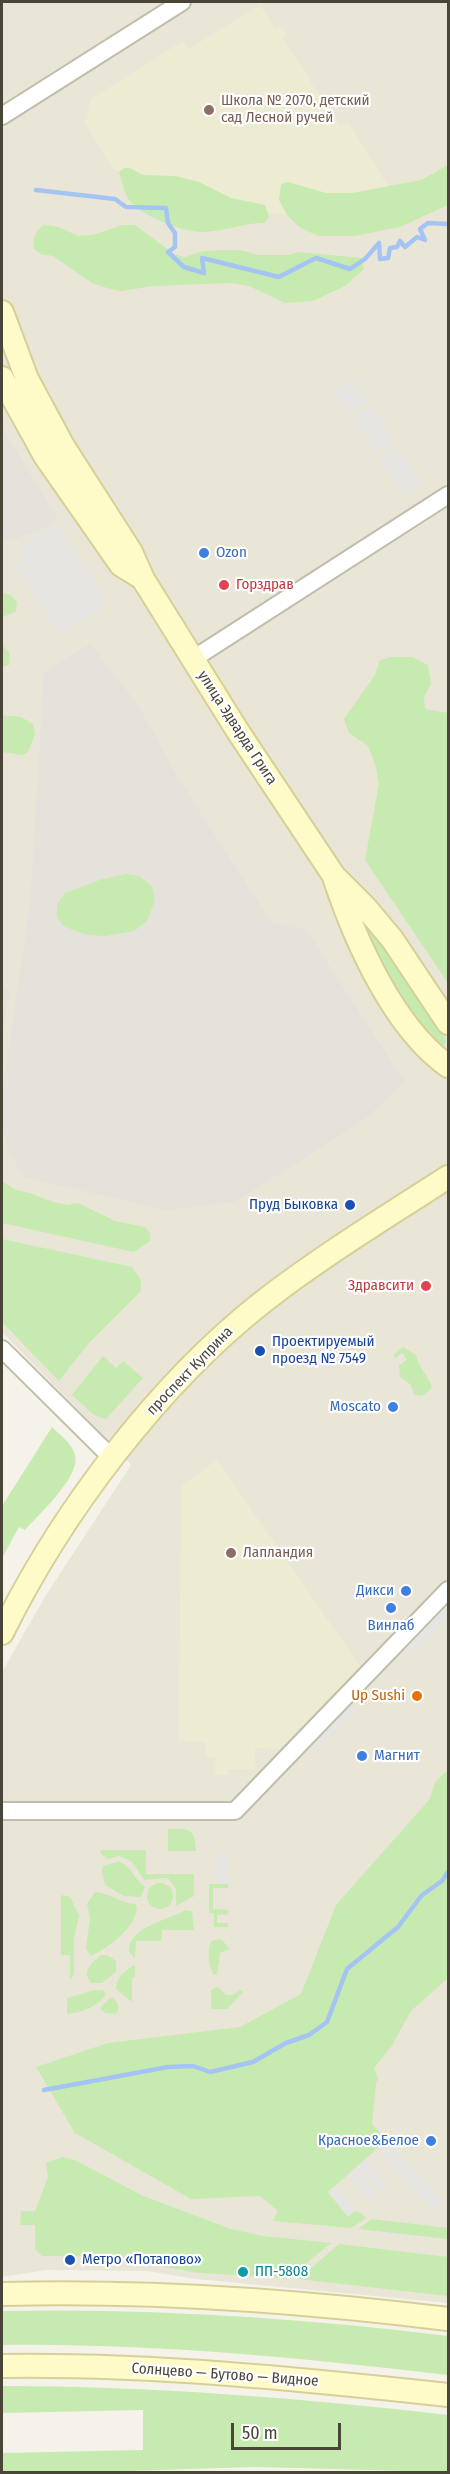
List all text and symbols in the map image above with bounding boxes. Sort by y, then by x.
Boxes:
place label: Школа № 2070, детский сад Лесной ручей [221,92,370,127]
marker: Школа № 2070, детский сад Лесной ручей [202,103,216,117]
place label: Ozon [216,544,247,562]
marker: Ozon [197,546,211,560]
place label: Горздрав [236,576,294,594]
marker: Горздрав [217,578,231,592]
street label: улица Эдварда Грига [193,668,281,788]
place label: Пруд Быковка [249,1196,338,1214]
marker: Пруд Быковка [343,1198,357,1212]
place label: Здравсити [348,1277,414,1295]
marker: Здравсити [419,1279,433,1293]
street label: проспект Куприна [143,1323,237,1419]
place label: Проектируемый проезд № 7549 [272,1333,375,1368]
marker: Проектируемый проезд № 7549 [253,1344,267,1358]
place label: Moscato [330,1398,381,1416]
marker: Moscato [386,1400,400,1414]
place label: Лапландия [243,1544,313,1562]
marker: Лапландия [224,1546,238,1560]
place label: Дикси [356,1582,394,1600]
marker: Дикси [399,1584,413,1598]
marker: Винлаб [384,1601,398,1615]
place label: Винлаб [367,1617,415,1635]
place label: Up Sushi [351,1687,405,1705]
marker: Up Sushi [410,1689,424,1703]
place label: Магнит [374,1747,420,1765]
marker: Магнит [355,1749,369,1763]
place label: Красное&Белое [318,2132,419,2150]
marker: Красное&Белое [424,2134,438,2148]
place label: Метро «Потапово» [82,2251,202,2269]
marker: Метро «Потапово» [63,2253,77,2267]
place label: ПП-5808 [255,2263,308,2281]
marker: ПП-5808 [236,2265,250,2279]
street label: Солнцево — Бутово — Видное [131,2359,319,2391]
scale bar [234,2411,344,2449]
text: 50 m [242,2422,278,2444]

